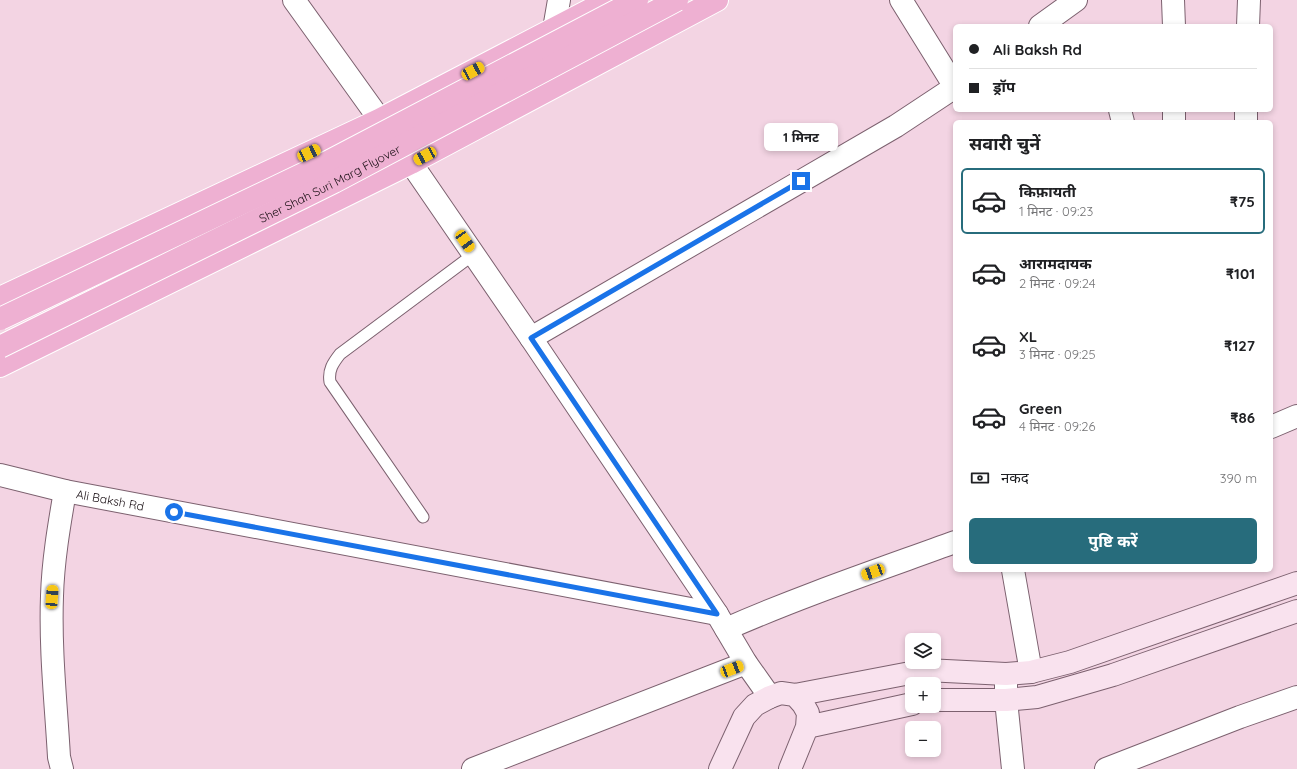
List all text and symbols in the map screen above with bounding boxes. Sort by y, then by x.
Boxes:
text: Ali Baksh Rd [993,40,1082,59]
car [460,60,486,82]
text: ड्रॉप [993,77,1015,96]
callout: 1 मिनट [764,123,838,151]
text: 1 मिनट [783,129,819,145]
text: सवारी चुनें [969,132,1040,155]
street label: Sher Shah Suri Marg Flyover [256,141,403,225]
car [296,142,322,164]
car [412,145,438,167]
route end [792,172,810,190]
text: किफ़ायती [1019,182,1076,201]
icon: car [971,183,1007,219]
text: ₹75 [1230,192,1255,211]
text: 1 मिनट · 09:23 [1019,203,1093,219]
car [453,228,477,254]
text: आरामदायक [1019,254,1092,273]
icon: car [971,255,1007,291]
text: ₹101 [1226,264,1255,283]
text: 2 मिनट · 09:24 [1019,275,1096,291]
icon: car [971,327,1007,363]
text: XL [1019,327,1037,346]
text: ₹127 [1224,336,1255,355]
text: 3 मिनट · 09:25 [1019,346,1096,362]
icon: car [971,399,1007,435]
text: Green [1019,399,1062,418]
text: ₹86 [1230,408,1255,427]
text: 4 मिनट · 09:26 [1019,418,1096,434]
icon: cash [969,467,991,489]
text: नकद [1001,468,1029,487]
text: 390 m [1220,470,1257,486]
street label: Ali Baksh Rd [75,486,145,513]
route start [165,503,183,521]
button: पुष्टि करें [969,518,1257,564]
car [860,562,886,582]
car [45,585,59,609]
map controls [905,633,941,757]
button: layers [905,633,941,669]
car [719,659,745,679]
button: + [905,677,941,713]
button: − [905,721,941,757]

